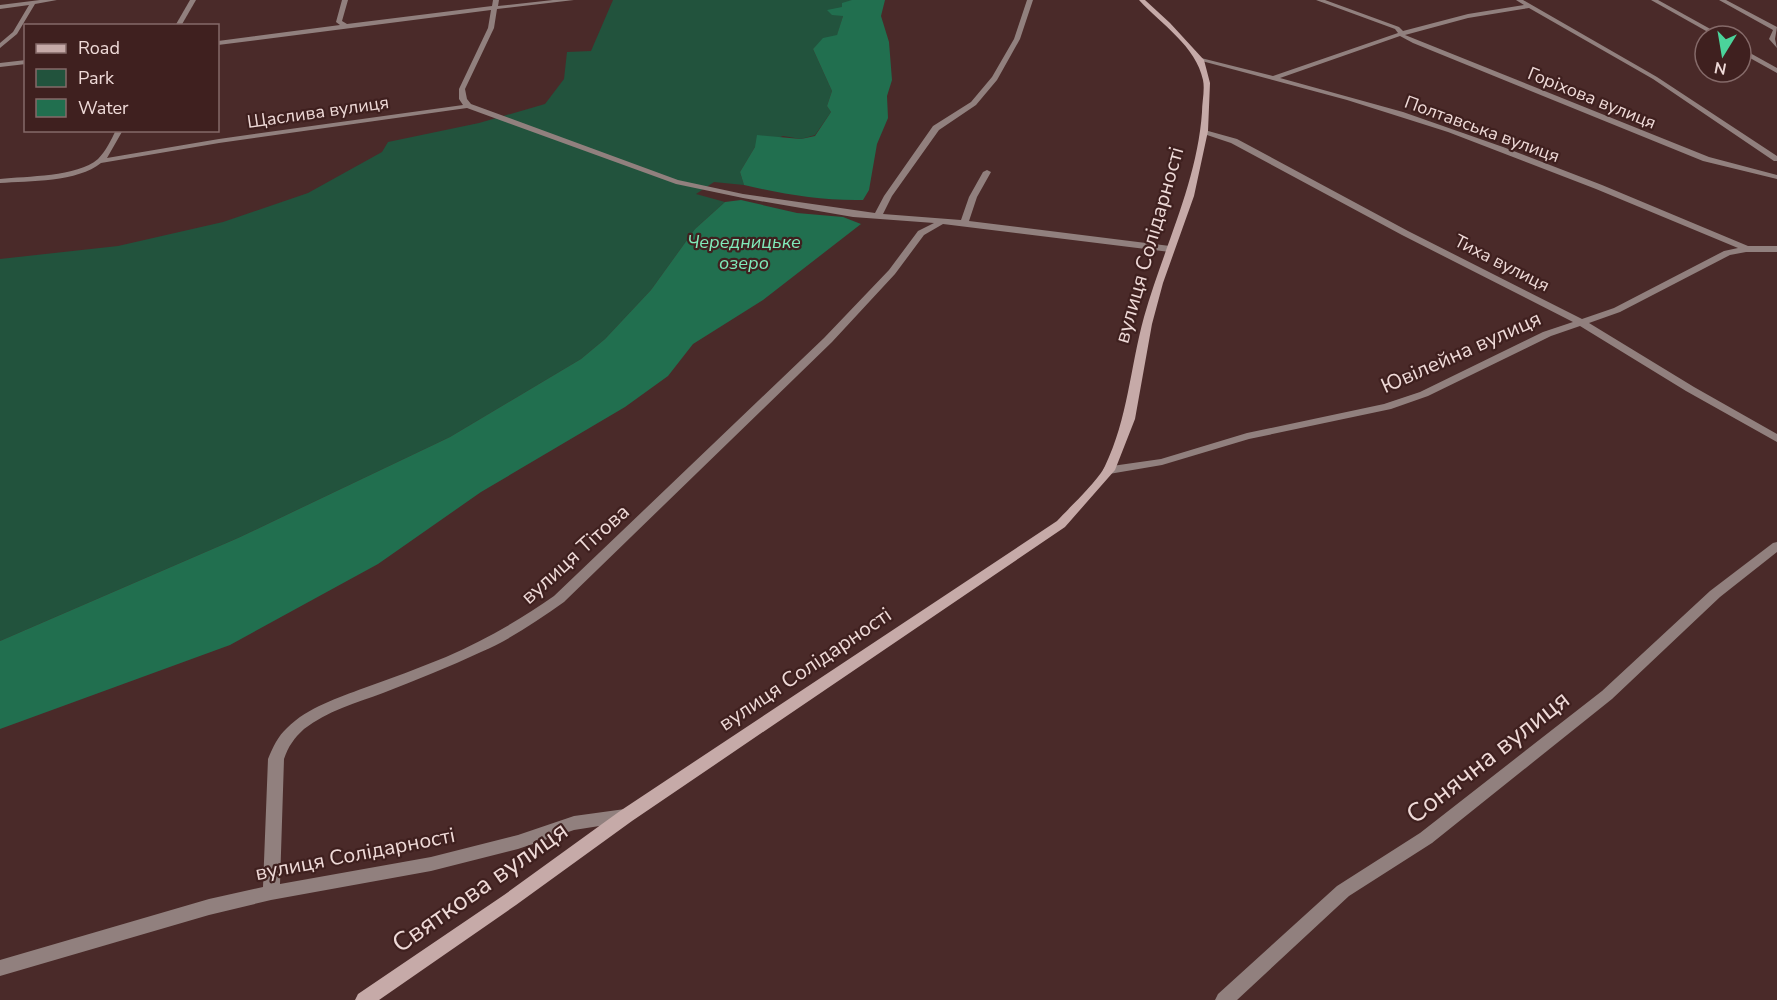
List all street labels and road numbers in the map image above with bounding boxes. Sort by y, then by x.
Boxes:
street label: Горіхова вулиця [1524,61,1660,135]
street label: Щаслива вулиця [246,90,390,134]
street label: Полтавська вулиця [1401,90,1563,168]
street label: вулиця Солідарності [1108,144,1190,346]
street label: Тиха вулиця [1450,229,1554,297]
street label: Ювілейна вулиця [1376,304,1546,400]
street label: вулиця Тітова [515,498,635,610]
street label: вулиця Солідарності [713,601,897,737]
street label: Сонячна вулиця [1399,682,1577,832]
street label: Святкова вулиця [385,813,575,961]
street label: вулиця Солідарності [253,821,457,887]

